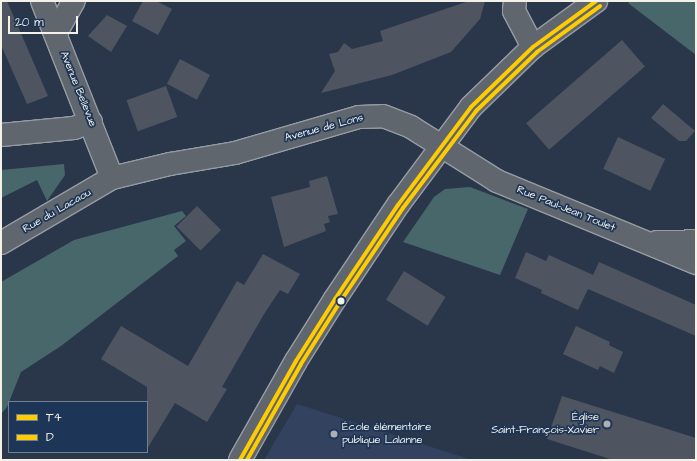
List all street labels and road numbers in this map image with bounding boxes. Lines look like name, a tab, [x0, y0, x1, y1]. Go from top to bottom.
street label: Avenue Bellevue	[57, 49, 99, 129]
street label: Avenue de Lons	[283, 111, 365, 145]
street label: Rue Paul-Jean Toulet	[515, 183, 617, 235]
street label: Rue du Lacaou	[20, 186, 94, 236]

